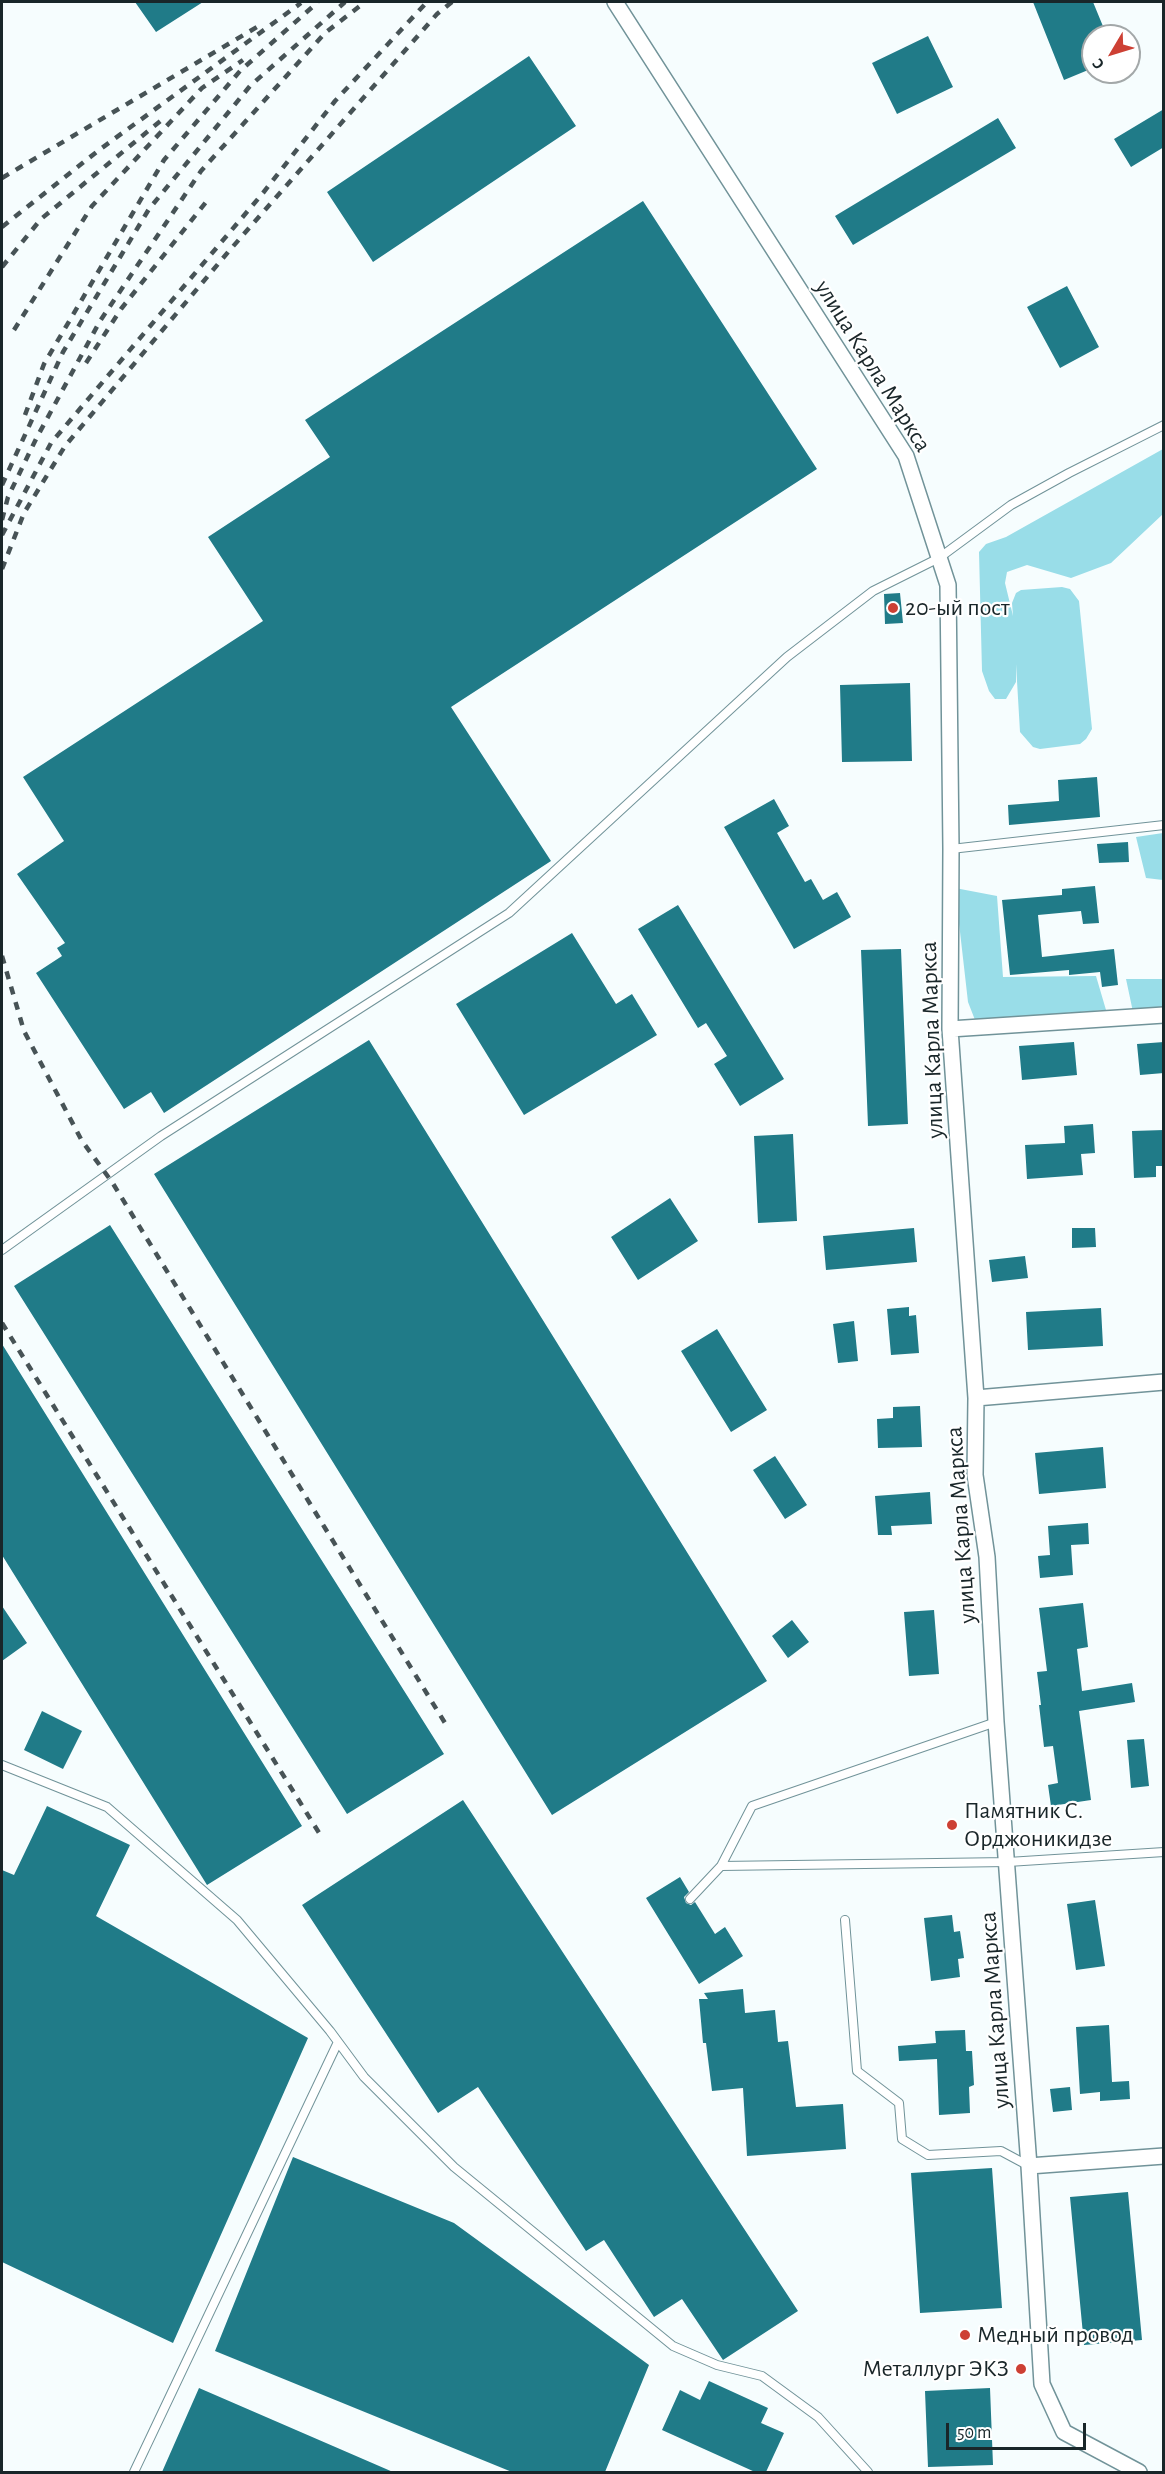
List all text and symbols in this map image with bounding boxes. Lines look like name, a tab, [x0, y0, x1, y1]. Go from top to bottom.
north arrow	[1081, 24, 1141, 84]
text: С	[1089, 55, 1107, 72]
street label: улица Карла Маркса	[809, 275, 937, 457]
place label: 20-ый пост	[905, 594, 1010, 622]
marker: 20-ый пост	[886, 601, 900, 615]
street label: улица Карла Маркса	[914, 941, 950, 1139]
street label: улица Карла Маркса	[940, 1426, 982, 1624]
place label: Памятник С. Орджоникидзе	[964, 1797, 1112, 1853]
marker: Памятник С. Орджоникидзе	[945, 1818, 959, 1832]
street label: улица Карла Маркса	[974, 1911, 1016, 2109]
place label: Медный провод	[977, 2321, 1134, 2349]
marker: Медный провод	[958, 2328, 972, 2342]
place label: Металлург ЭКЗ	[863, 2355, 1009, 2383]
marker: Металлург ЭКЗ	[1014, 2362, 1028, 2376]
scale bar	[949, 2411, 1088, 2449]
text: 50 m	[957, 2424, 991, 2442]

